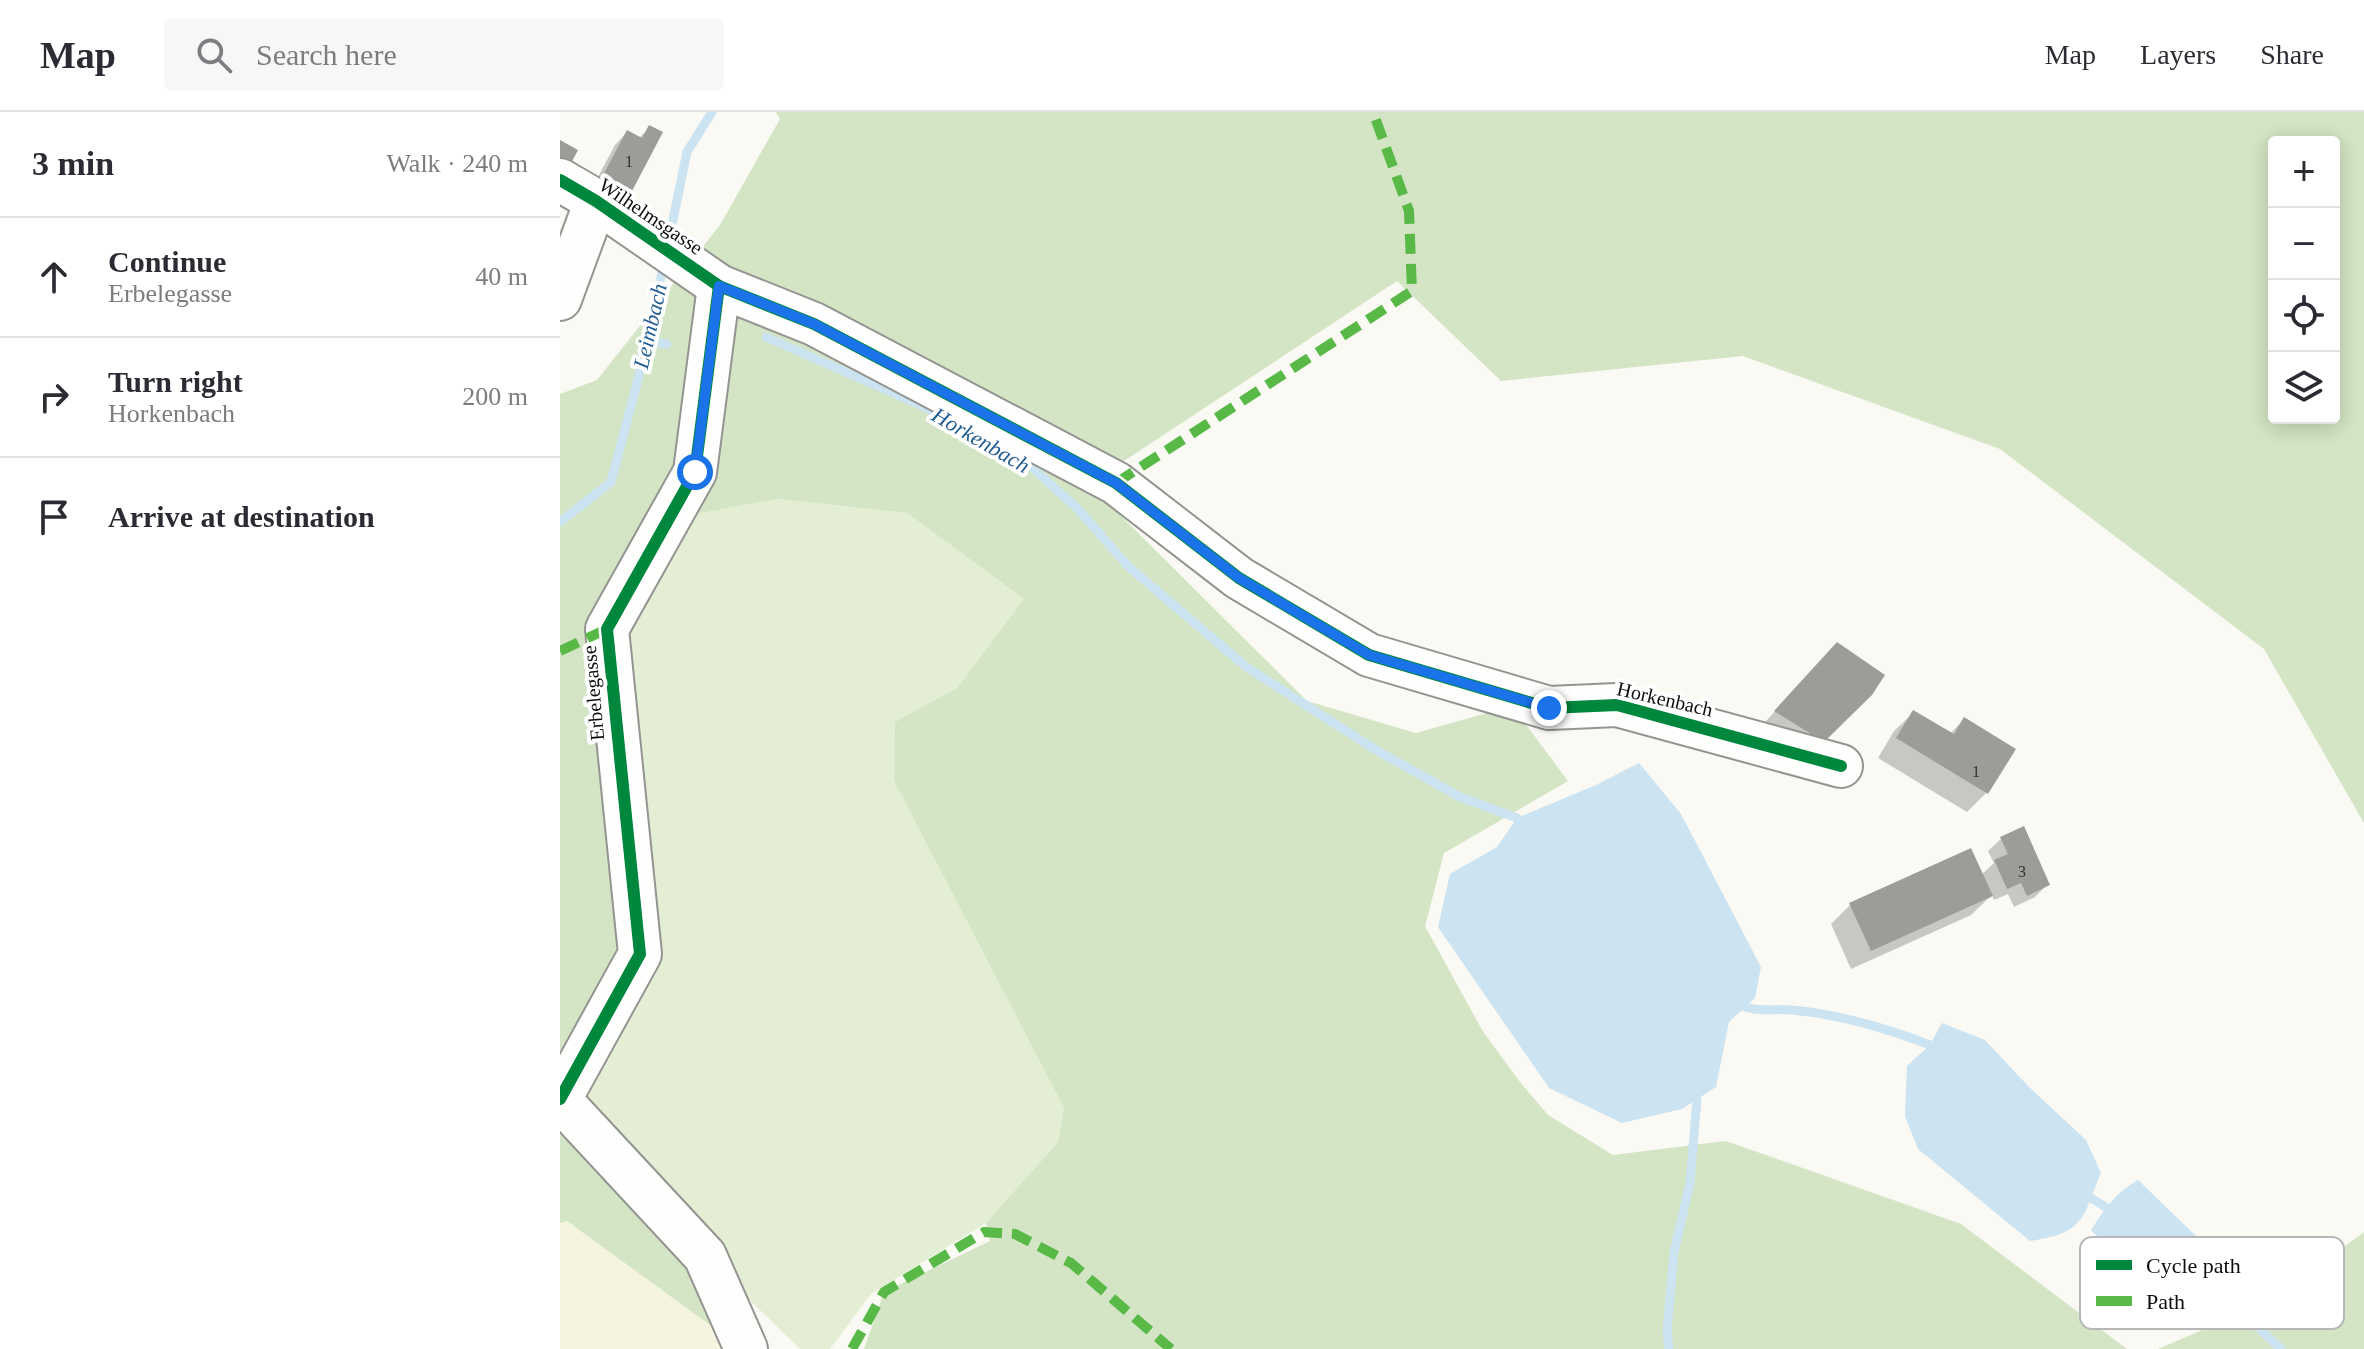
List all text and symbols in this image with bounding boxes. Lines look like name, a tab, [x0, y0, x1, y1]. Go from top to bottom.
search box	[164, 19, 724, 91]
icon: search	[192, 33, 236, 77]
text: Map	[40, 34, 116, 76]
text: Search here	[256, 38, 397, 71]
text: Map	[2045, 39, 2096, 70]
text: Layers	[2140, 39, 2216, 70]
text: Share	[2260, 39, 2324, 70]
map controls	[2268, 136, 2340, 424]
button: +	[2268, 136, 2340, 208]
text: 3 min	[32, 145, 114, 182]
text: Walk · 240 m	[386, 149, 528, 178]
house number: 1	[625, 153, 633, 170]
street label: Wilhelmsgasse	[594, 173, 707, 260]
button: −	[2268, 208, 2340, 280]
text: Continue	[108, 245, 226, 278]
icon: ahead	[32, 255, 76, 299]
text: 40 m	[475, 262, 528, 291]
text: Erbelegasse	[108, 279, 232, 308]
button: locate	[2268, 280, 2340, 352]
water label: Leimbach	[628, 281, 672, 372]
button: layers	[2268, 352, 2340, 424]
text: Turn right	[108, 365, 243, 398]
icon: right	[32, 375, 76, 419]
text: 200 m	[462, 382, 528, 411]
text: Horkenbach	[108, 399, 235, 428]
water label: Horkenbach	[927, 401, 1034, 478]
route start	[677, 454, 713, 490]
icon: arrive	[32, 495, 76, 539]
text: Arrive at destination	[108, 500, 375, 533]
street label: Erbelegasse	[578, 644, 609, 742]
street label: Horkenbach	[1615, 677, 1715, 721]
route end	[1531, 690, 1567, 726]
house number: 1	[1972, 763, 1980, 780]
house number: 3	[2018, 863, 2026, 880]
legend	[2080, 1237, 2344, 1329]
text: Cycle path	[2146, 1253, 2241, 1278]
text: Path	[2146, 1289, 2185, 1314]

